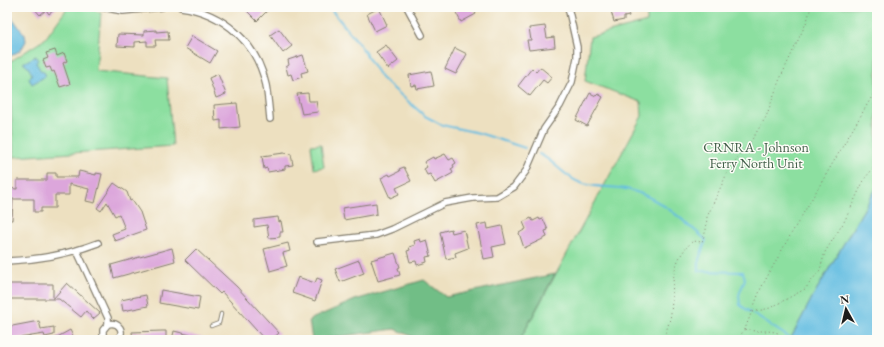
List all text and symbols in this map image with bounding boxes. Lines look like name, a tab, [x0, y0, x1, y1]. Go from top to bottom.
park label: CRNRA - Johnson Ferry North Unit	[703, 138, 809, 172]
north arrow	[826, 289, 866, 329]
text: N	[839, 292, 850, 307]

